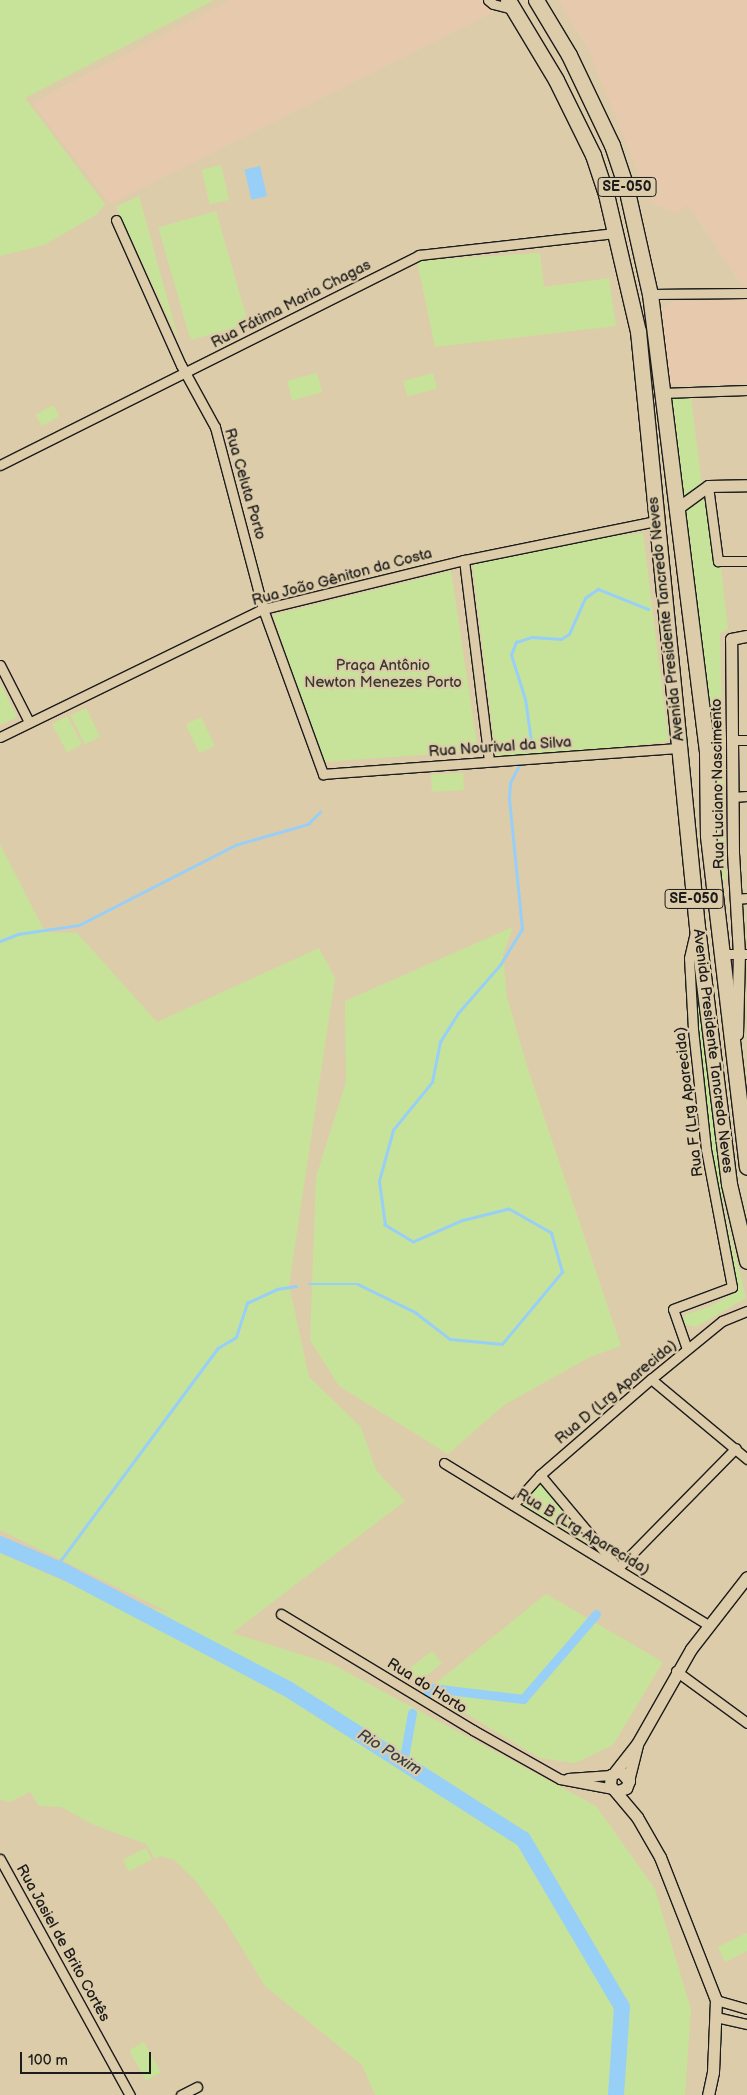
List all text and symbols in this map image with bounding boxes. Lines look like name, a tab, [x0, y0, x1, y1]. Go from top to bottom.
road number: SE-050	[597, 176, 657, 198]
street label: Rua Fátima Maria Chagas	[208, 256, 374, 352]
street label: Rua Celuta Porto	[220, 426, 270, 542]
street label: Avenida Presidente Tancredo Neves	[644, 496, 688, 742]
street label: Rua João Gêniton da Costa	[250, 544, 434, 610]
park label: Praça Antônio Newton Menezes Porto	[304, 656, 462, 691]
street label: Rua Luciano Nascimento	[708, 699, 728, 869]
street label: Rua Nourival da Silva	[428, 733, 572, 761]
road number: SE-050	[664, 888, 724, 911]
street label: Avenida Presidente Tancredo Neves	[689, 928, 737, 1174]
street label: Rua F (Lrg Aparecida)	[671, 1026, 707, 1178]
street label: Rua D (Lrg Aparecida)	[552, 1336, 680, 1448]
street label: Rua B (Lrg Aparecida)	[513, 1485, 653, 1579]
street label: Rua do Horto	[384, 1654, 470, 1718]
water label: Rio Poxim	[353, 1726, 425, 1780]
street label: Rua Jasiel de Brito Cortês	[12, 1861, 114, 2025]
scale bar	[22, 2042, 154, 2074]
text: 100 m	[28, 2051, 68, 2070]

